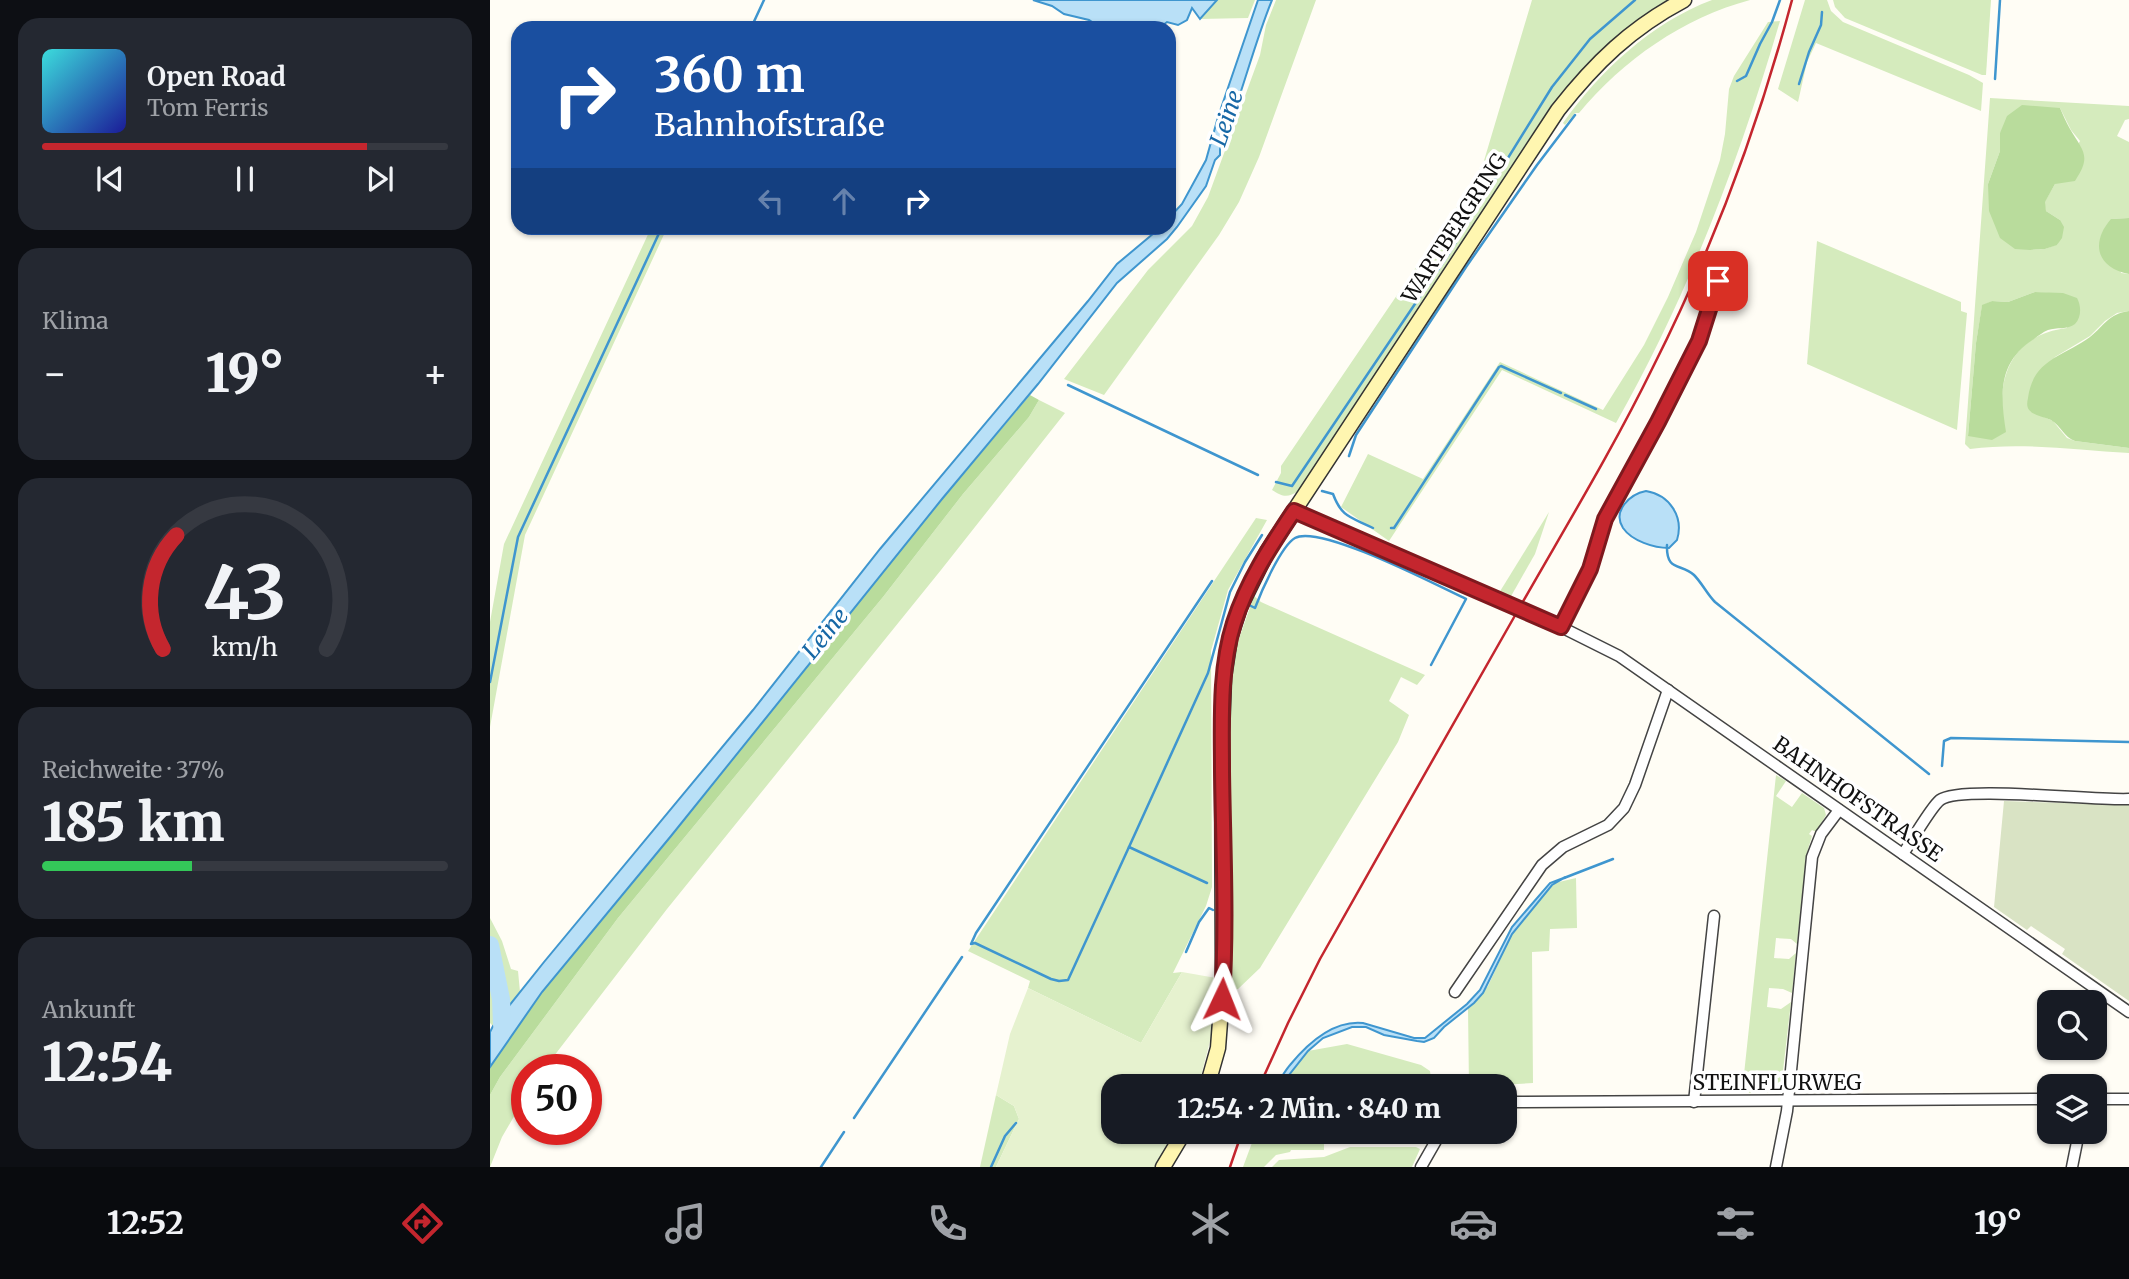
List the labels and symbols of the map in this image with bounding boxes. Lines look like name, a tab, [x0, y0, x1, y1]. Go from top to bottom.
water label: Leine	[1203, 86, 1249, 150]
street label: WARTBERGRING	[1395, 148, 1512, 309]
pin	[1688, 251, 1748, 311]
water label: Leine	[796, 602, 854, 664]
street label: BAHNHOFSTRASSE	[1768, 730, 1949, 868]
position arrow	[1185, 962, 1259, 1036]
speed limit sign: 50	[511, 1054, 602, 1145]
street label: STEINFLURWEG	[1692, 1069, 1862, 1096]

